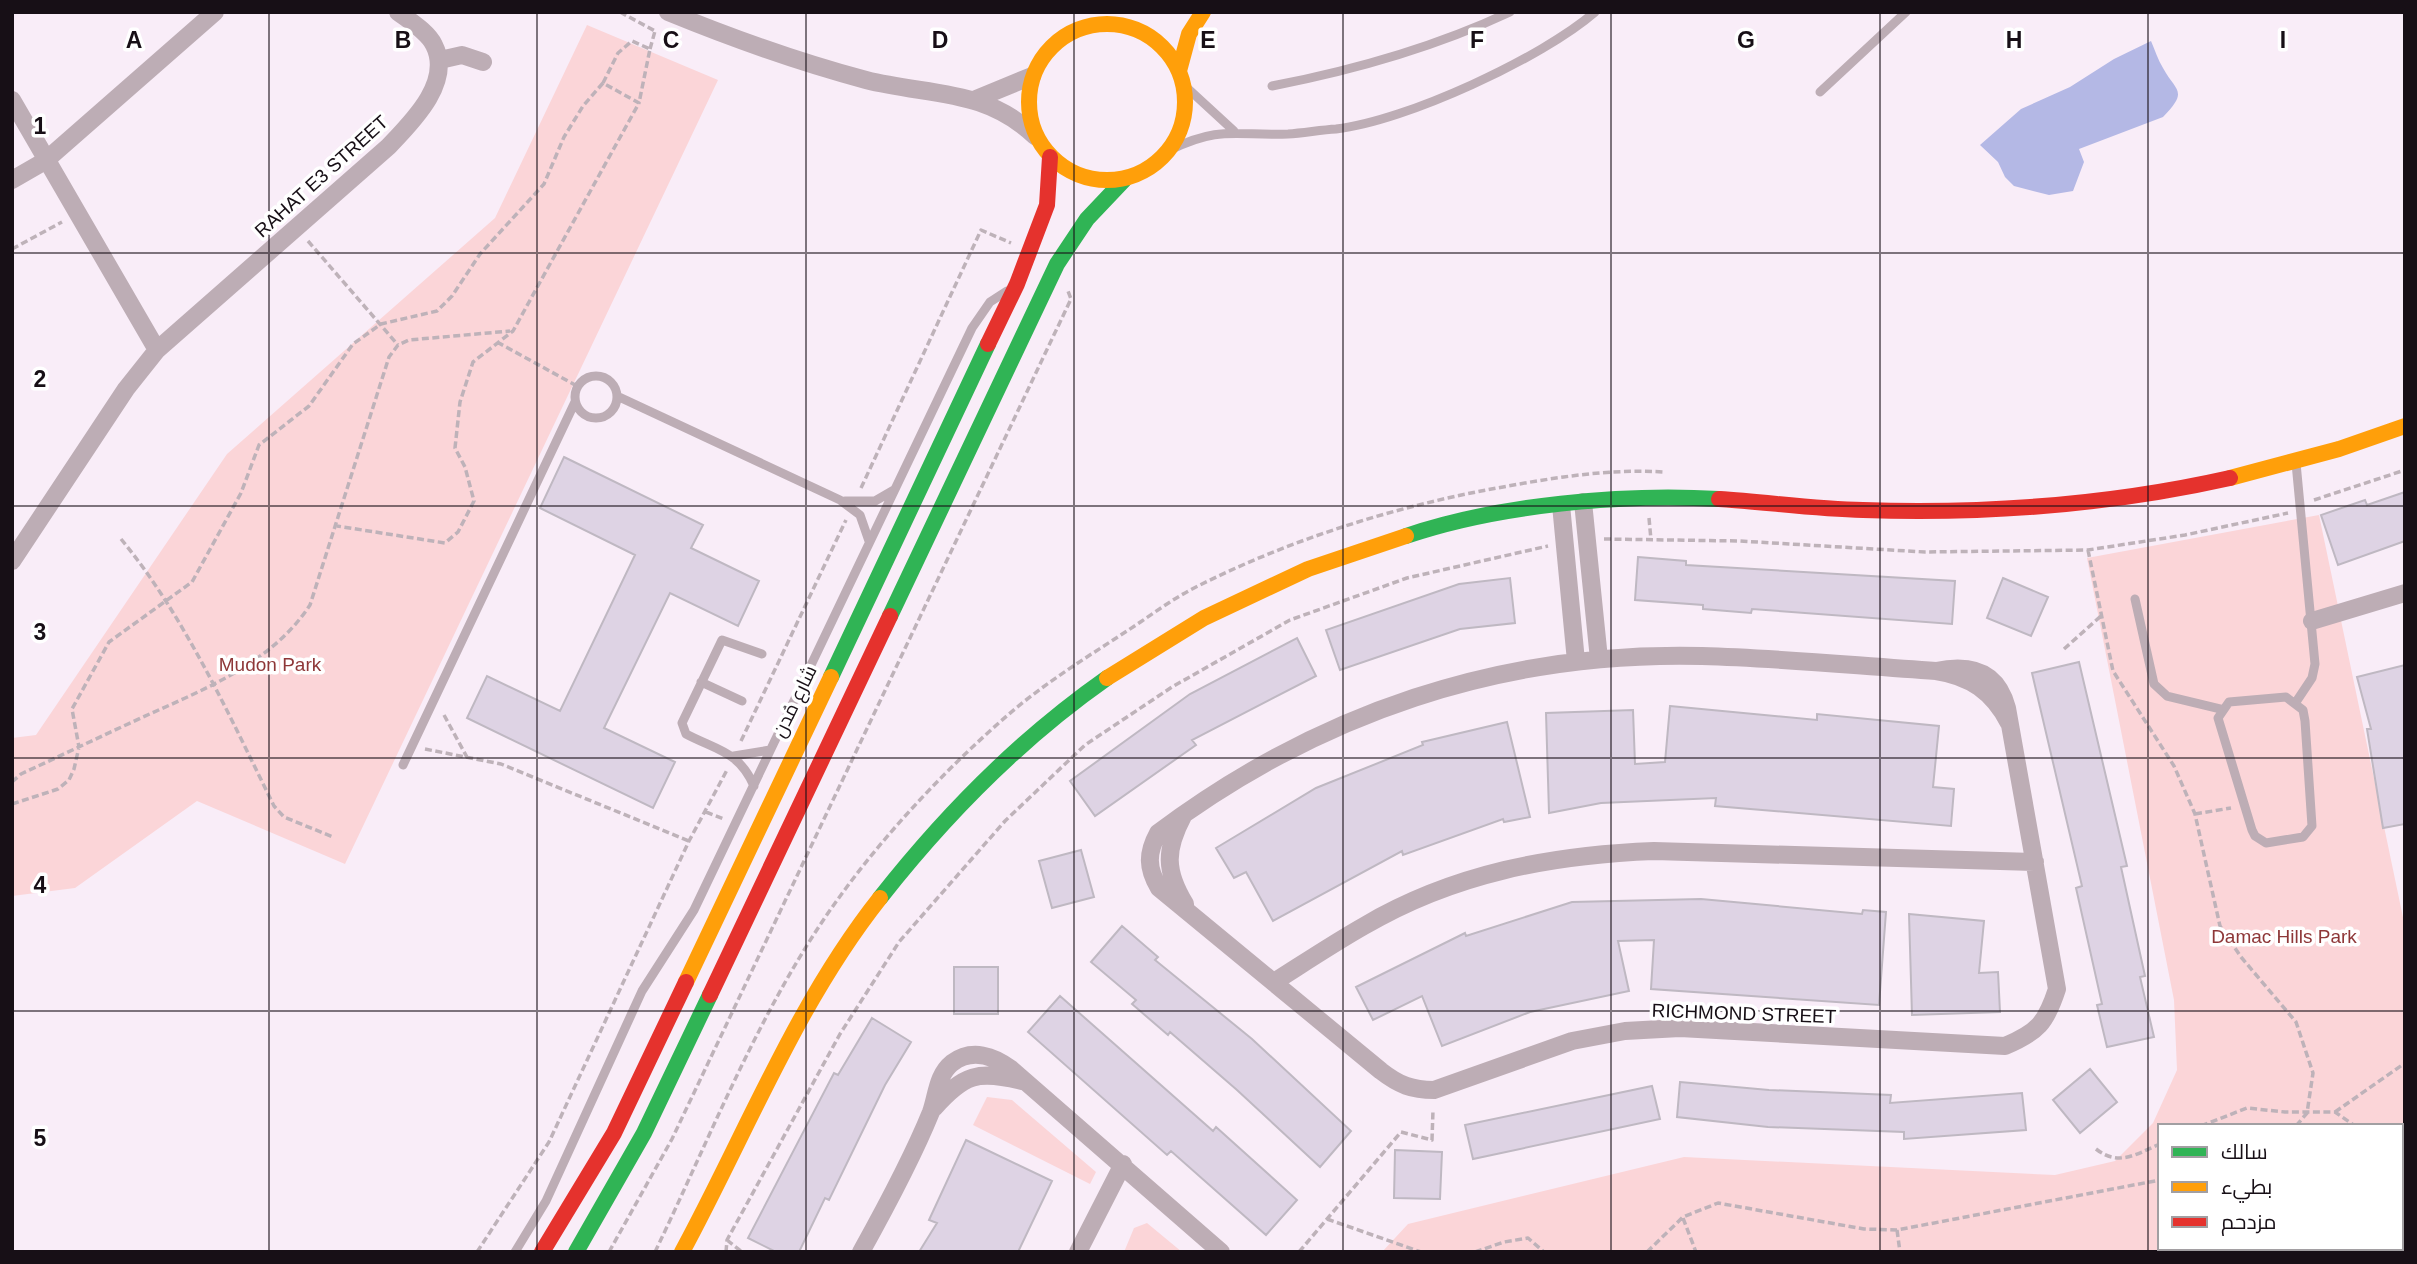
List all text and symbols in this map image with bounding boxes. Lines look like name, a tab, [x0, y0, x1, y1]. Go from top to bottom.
text: A	[126, 27, 142, 53]
text: B	[395, 27, 411, 53]
text: C	[663, 27, 679, 53]
text: D	[932, 27, 948, 53]
text: E	[1200, 27, 1216, 53]
text: F	[1470, 27, 1484, 53]
text: G	[1737, 27, 1755, 53]
text: H	[2006, 27, 2022, 53]
text: I	[2280, 27, 2286, 53]
street label: RAHAT E3 STREET	[251, 111, 392, 242]
text: 1	[34, 113, 47, 139]
text: 2	[34, 366, 46, 392]
text: 3	[34, 619, 46, 645]
park label: Mudon Park	[219, 654, 322, 675]
street label: شارع مُدن	[768, 662, 823, 742]
text: 4	[34, 872, 47, 898]
park label: Damac Hills Park	[2211, 926, 2357, 947]
street label: RICHMOND STREET	[1651, 1000, 1837, 1027]
legend	[2158, 1124, 2403, 1250]
text: 5	[34, 1125, 47, 1151]
text: سالك	[2221, 1140, 2268, 1163]
text: بطيء	[2221, 1175, 2272, 1203]
text: مزدحم	[2221, 1210, 2276, 1236]

